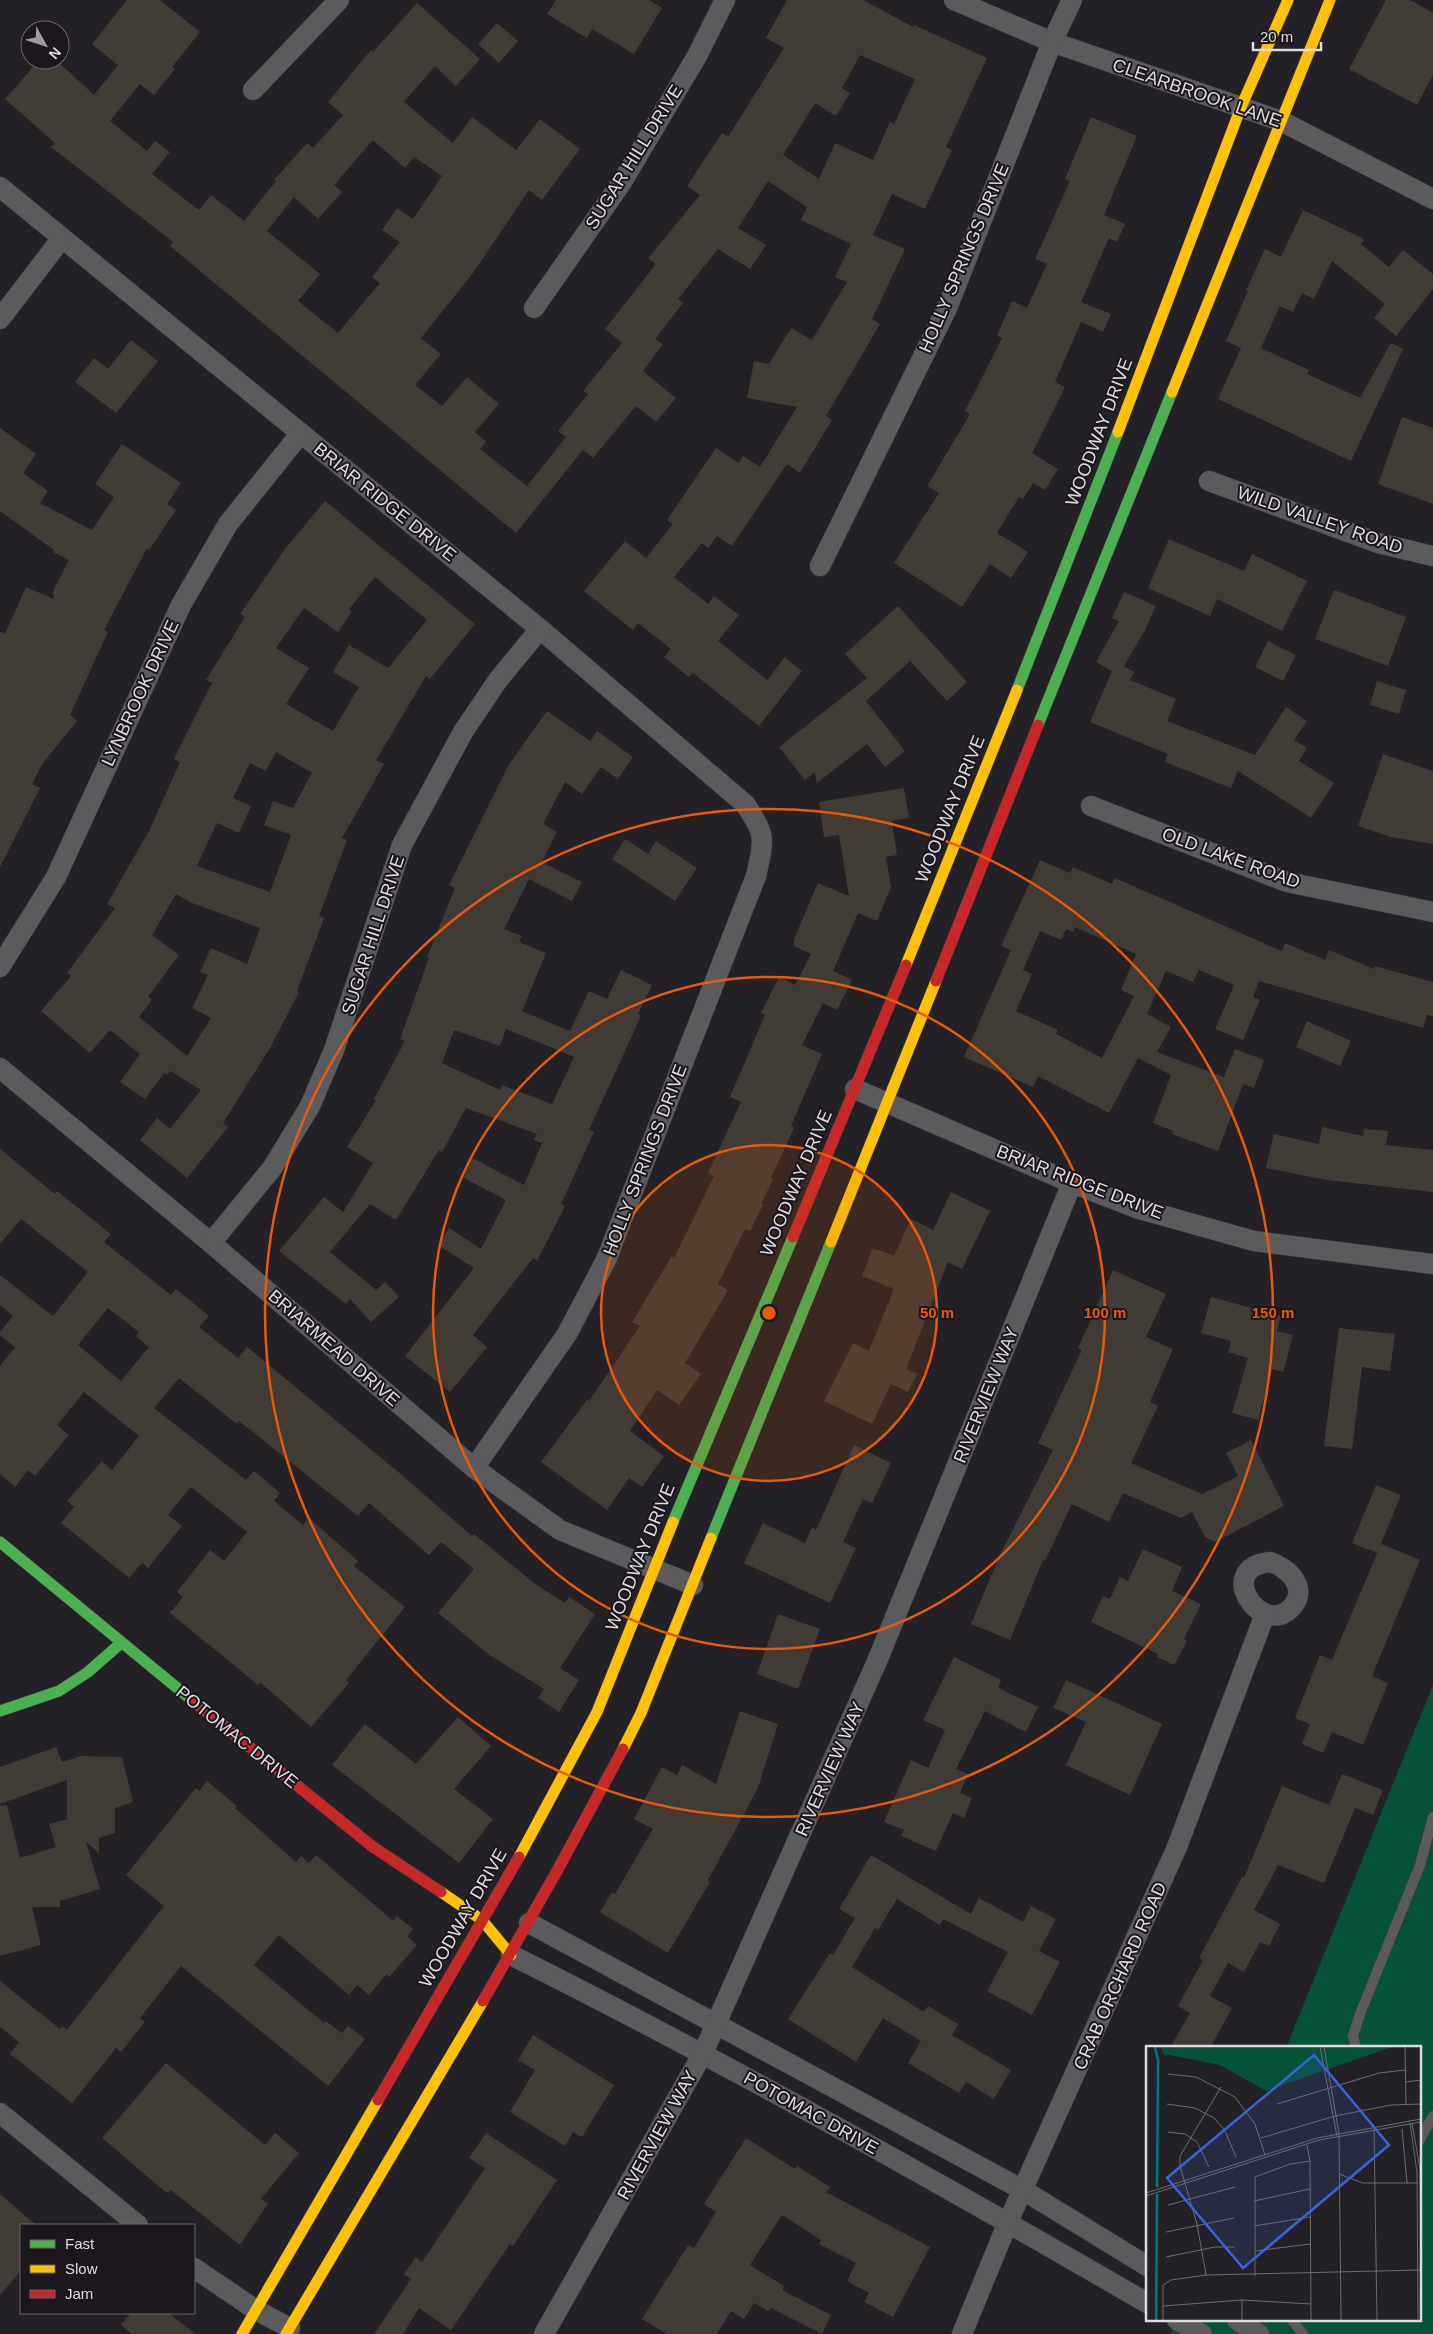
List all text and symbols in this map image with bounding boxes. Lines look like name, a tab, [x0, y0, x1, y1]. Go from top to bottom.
north arrow	[20, 20, 70, 70]
scale bar	[1253, 20, 1320, 52]
text: 20 m	[1260, 28, 1293, 45]
text: N	[46, 44, 64, 62]
street label: CLEARBROOK LANE	[1110, 55, 1284, 131]
street label: SUGAR HILL DRIVE	[581, 81, 687, 233]
street label: HOLLY SPRINGS DRIVE	[915, 160, 1013, 356]
street label: WOODWAY DRIVE	[1062, 355, 1136, 509]
street label: BRIAR RIDGE DRIVE	[310, 439, 460, 565]
street label: WILD VALLEY ROAD	[1235, 482, 1405, 558]
street label: LYNBROOK DRIVE	[97, 617, 183, 769]
street label: WOODWAY DRIVE	[911, 733, 989, 885]
street label: OLD LAKE ROAD	[1159, 824, 1303, 892]
street label: SUGAR HILL DRIVE	[338, 853, 408, 1017]
street label: HOLLY SPRINGS DRIVE	[599, 1061, 691, 1259]
street label: WOODWAY DRIVE	[756, 1107, 836, 1259]
street label: BRIAR RIDGE DRIVE	[994, 1141, 1166, 1223]
street label: BRIARMEAD DRIVE	[264, 1286, 404, 1410]
centre of rings	[760, 1304, 778, 1322]
text: 50 m	[920, 1304, 954, 1321]
text: 100 m	[1084, 1304, 1126, 1321]
text: 150 m	[1252, 1304, 1294, 1321]
street label: RIVERVIEW WAY	[950, 1324, 1022, 1466]
street label: WOODWAY DRIVE	[601, 1481, 679, 1633]
street label: POTOMAC DRIVE	[172, 1682, 302, 1792]
street label: RIVERVIEW WAY	[791, 1699, 869, 1839]
street label: WOODWAY DRIVE	[415, 1845, 511, 1991]
street label: CRAB ORCHARD ROAD	[1070, 1879, 1170, 2073]
inset map	[1146, 2046, 1420, 2322]
street label: RIVERVIEW WAY	[613, 2067, 701, 2203]
street label: POTOMAC DRIVE	[740, 2068, 882, 2158]
legend	[20, 2224, 195, 2314]
text: Fast	[65, 2235, 95, 2252]
text: Slow	[65, 2260, 98, 2277]
text: Jam	[65, 2285, 93, 2302]

